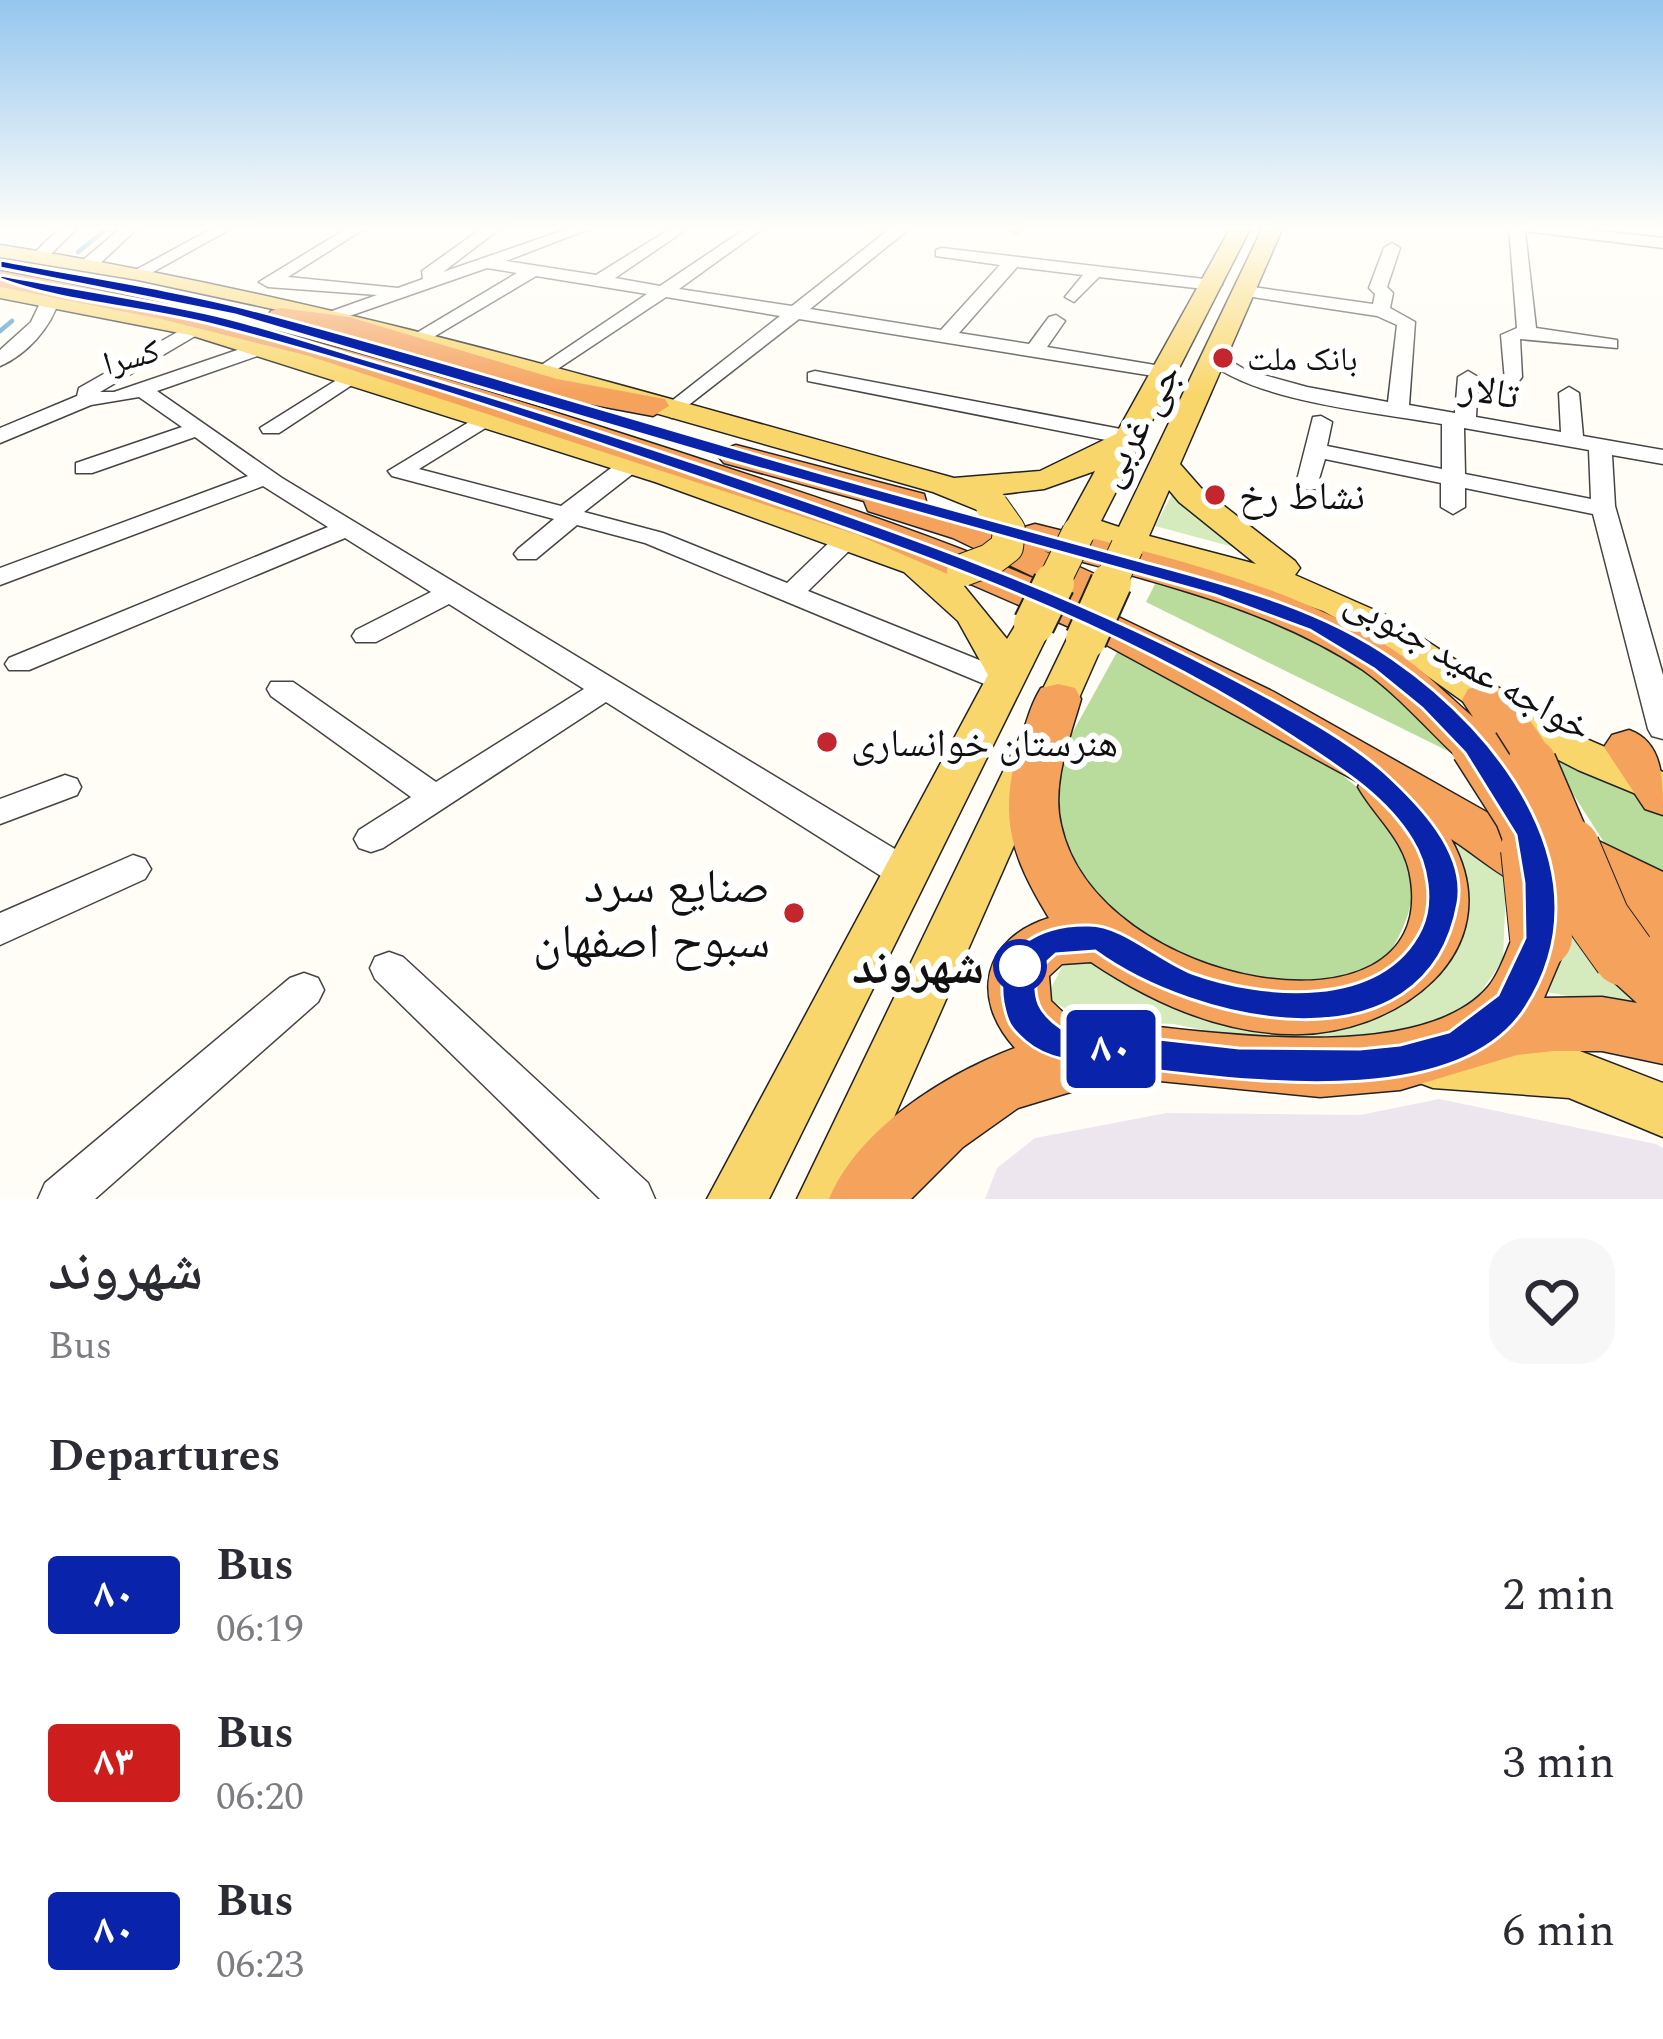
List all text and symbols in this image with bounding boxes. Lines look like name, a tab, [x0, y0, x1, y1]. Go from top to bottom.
street label: کسرا	[98, 326, 166, 389]
place label: بانک ملت	[1247, 335, 1357, 385]
marker: بانک ملت	[1210, 345, 1236, 371]
street label: جی غربی	[1081, 352, 1198, 498]
street label: تالار	[1455, 358, 1524, 427]
place label: نشاط رخ	[1239, 468, 1365, 527]
marker: نشاط رخ	[1202, 482, 1228, 508]
street label: خواجه عمید جنوبی	[1333, 573, 1602, 758]
place label: هنرستان خوانساری	[851, 715, 1118, 774]
marker: هنرستان خوانساری	[814, 729, 840, 755]
place label: صنایع سرد سبوح اصفهان	[533, 851, 770, 979]
marker: صنایع سرد سبوح اصفهان	[781, 900, 807, 926]
place label: شهروند	[852, 932, 984, 1005]
marker: شهروند	[995, 941, 1045, 991]
line badge: ۸۰	[1057, 1010, 1165, 1088]
text: ۸۰	[1091, 1017, 1132, 1080]
text: شهروند	[48, 1229, 203, 1315]
button: heart	[1489, 1238, 1615, 1364]
text: Bus	[48, 1317, 112, 1376]
text: Departures	[48, 1422, 281, 1491]
text: Bus	[216, 1531, 294, 1600]
text: 2 min	[1502, 1561, 1615, 1630]
text: ۸۰	[94, 1563, 135, 1626]
text: 06:19	[216, 1600, 304, 1659]
text: Bus	[216, 1699, 294, 1768]
text: 3 min	[1502, 1729, 1615, 1798]
text: ۸۳	[94, 1731, 135, 1794]
text: 06:20	[216, 1768, 304, 1827]
text: Bus	[216, 1867, 294, 1936]
text: 6 min	[1502, 1897, 1615, 1966]
text: ۸۰	[94, 1899, 135, 1962]
text: 06:23	[216, 1936, 304, 1995]

